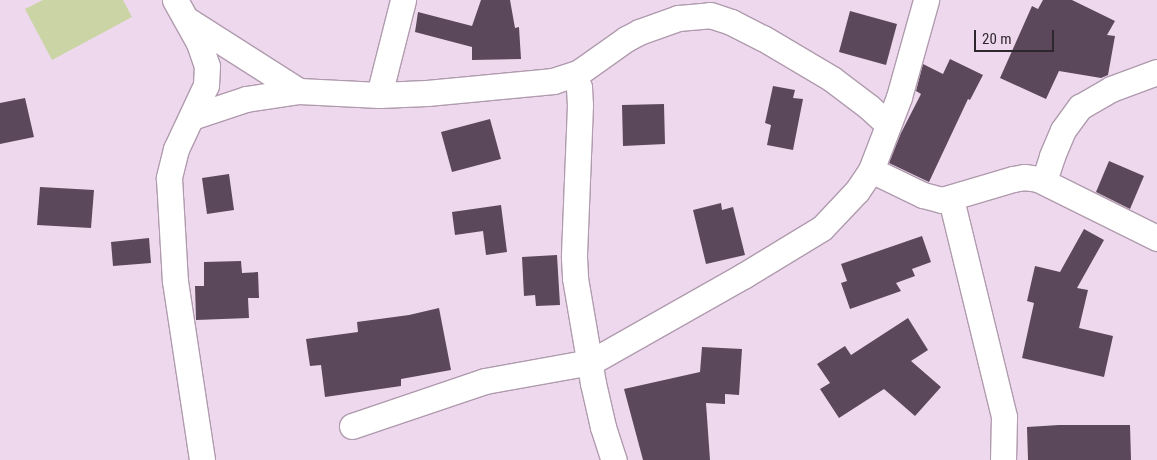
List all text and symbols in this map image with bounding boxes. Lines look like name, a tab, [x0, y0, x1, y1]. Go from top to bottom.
scale bar	[977, 20, 1057, 52]
text: 20 m	[982, 30, 1012, 48]

